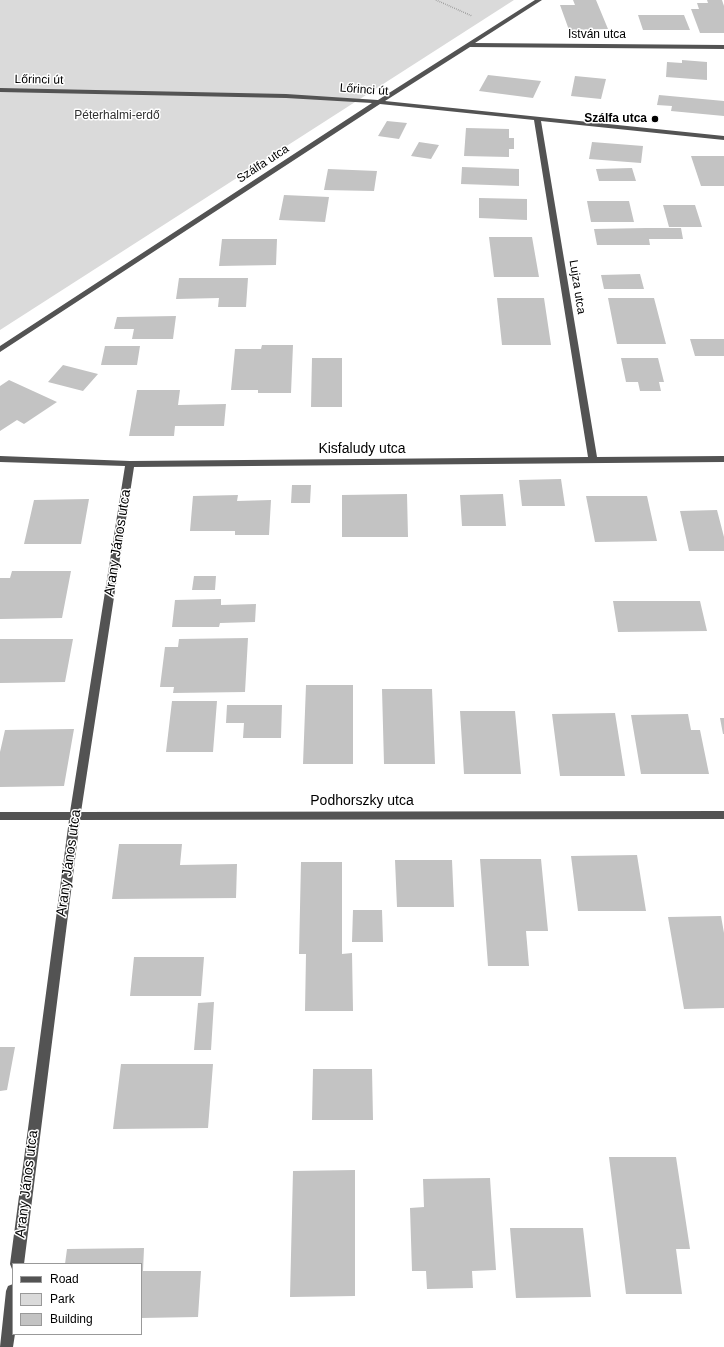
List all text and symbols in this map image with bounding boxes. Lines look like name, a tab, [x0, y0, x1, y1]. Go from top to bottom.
street label: István utca	[568, 28, 626, 42]
street label: Lőrinci út	[15, 72, 63, 88]
street label: Lőrinci út	[339, 81, 389, 99]
park label: Péterhalmi-erdő	[74, 109, 160, 123]
place label: Szálfa utca	[584, 112, 647, 126]
marker: Szálfa utca	[650, 114, 660, 124]
street label: Szálfa utca	[234, 142, 292, 186]
street label: Lujza utca	[566, 259, 588, 315]
street label: Kisfaludy utca	[318, 441, 406, 457]
street label: Arany János utca	[101, 488, 135, 598]
street label: Podhorszky utca	[310, 793, 414, 809]
street label: Arany János utca	[53, 808, 85, 918]
street label: Arany János utca	[12, 1129, 42, 1239]
legend	[12, 1263, 142, 1335]
text: Road	[50, 1272, 79, 1286]
text: Park	[50, 1292, 75, 1306]
text: Building	[50, 1312, 93, 1326]

